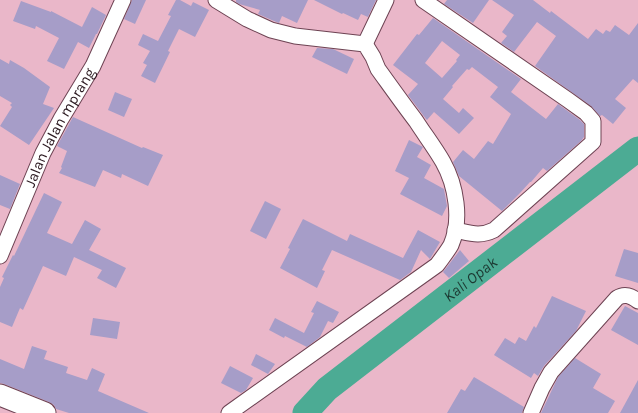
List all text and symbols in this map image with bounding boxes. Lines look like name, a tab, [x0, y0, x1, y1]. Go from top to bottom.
street label: Jalan Jalan mprang	[21, 64, 99, 190]
water label: Kali Opak	[439, 252, 501, 305]

